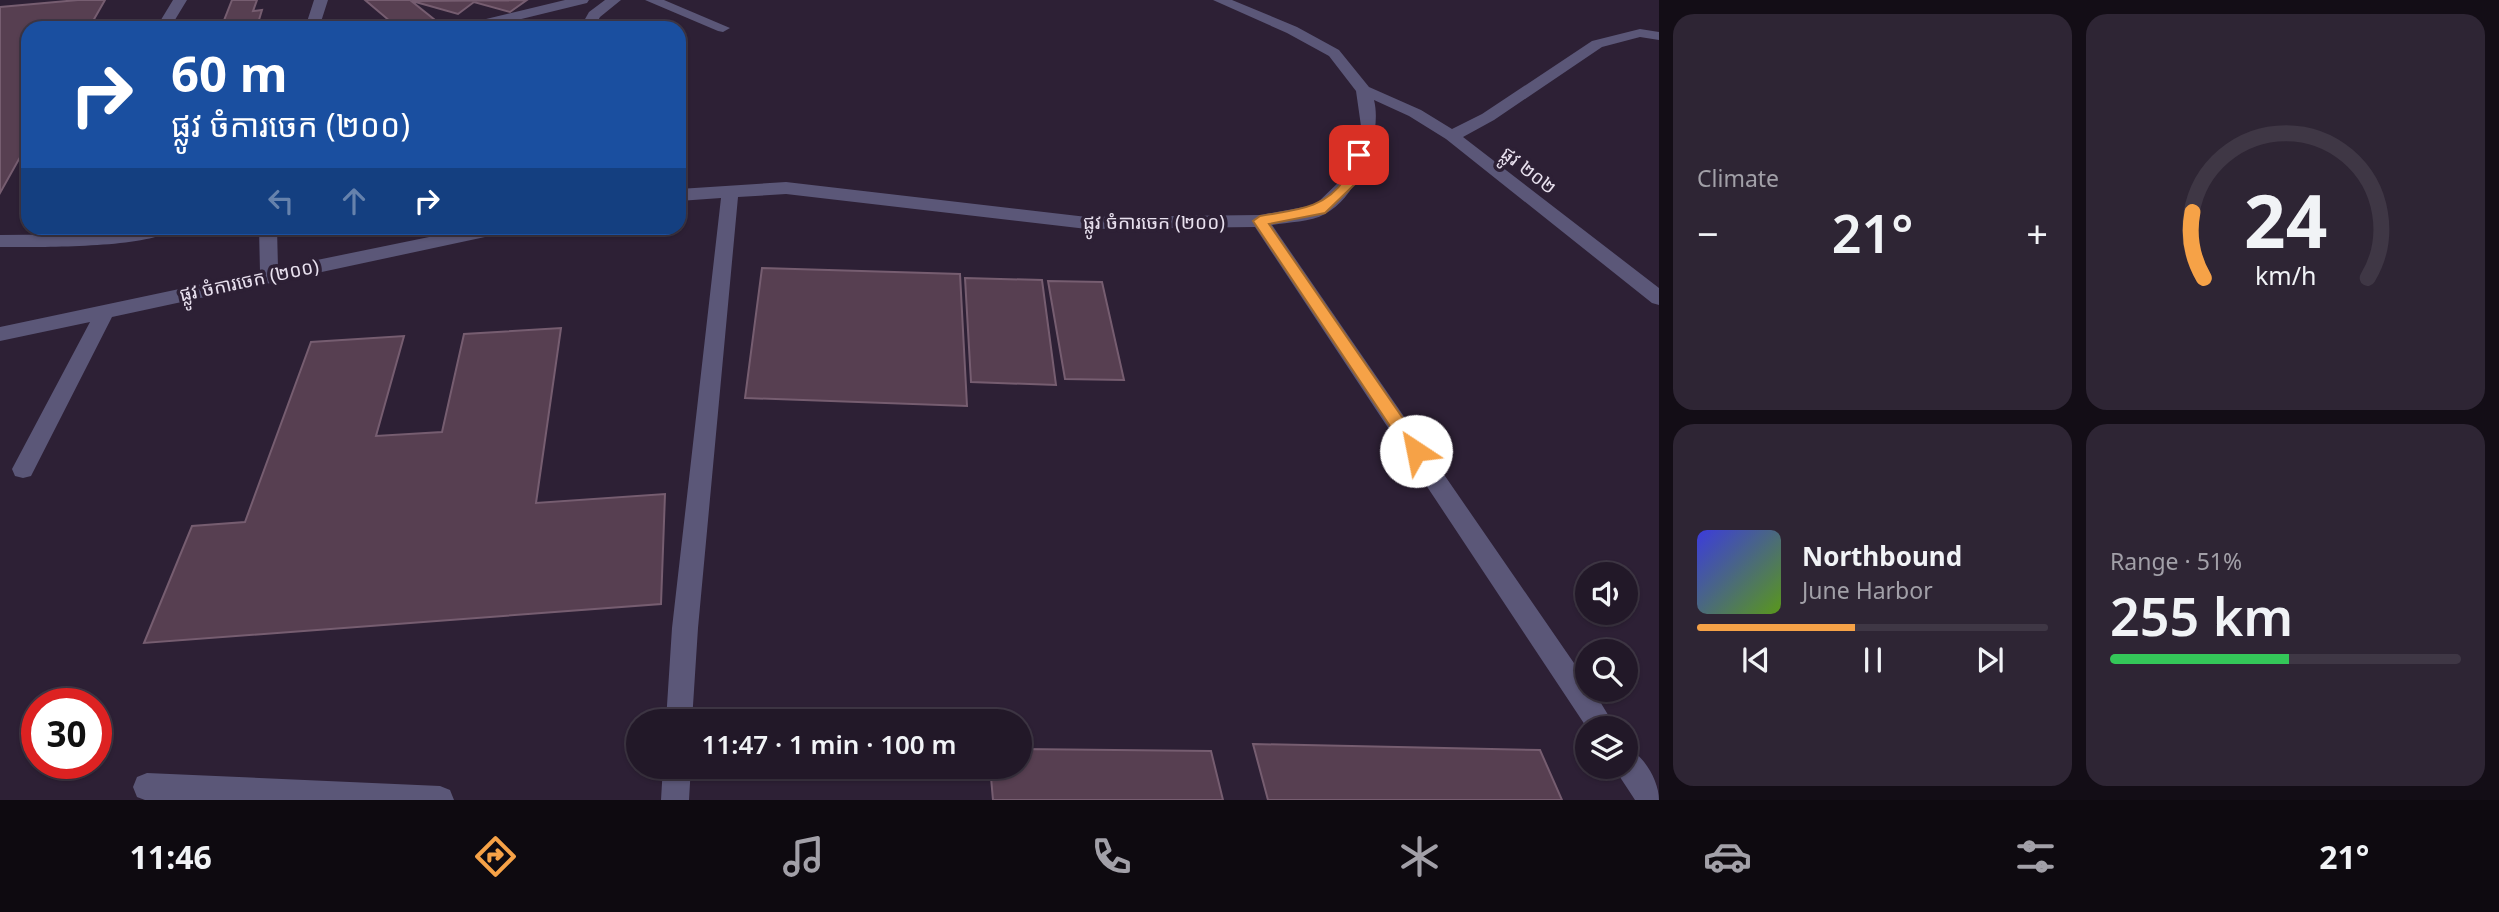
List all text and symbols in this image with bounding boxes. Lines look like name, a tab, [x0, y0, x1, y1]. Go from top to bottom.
text: 60 m	[171, 40, 288, 106]
icon: right	[56, 49, 147, 140]
text: ផ្លូវ ចំការចេក (២០០)	[171, 103, 410, 146]
pin	[1329, 125, 1389, 185]
icon: arrive	[1340, 136, 1378, 174]
street label: ផ្លូវ ២០២	[1493, 140, 1562, 204]
text: Climate	[1697, 162, 1779, 194]
text: 24	[2244, 170, 2327, 269]
icon: left	[262, 182, 300, 220]
icon: ahead	[335, 182, 373, 220]
icon: right	[408, 182, 446, 220]
text: 21°	[1832, 197, 1913, 268]
text: −	[1697, 207, 1719, 259]
text: +	[2026, 207, 2048, 259]
street label: ផ្លូវ ចំការចេក (២០០)	[1083, 209, 1225, 240]
street label: ផ្លូវ ចំការចេក (២០០)	[177, 253, 322, 312]
text: km/h	[2255, 258, 2316, 292]
position arrow	[1379, 414, 1453, 488]
text: Northbound	[1802, 538, 1962, 574]
text: Range · 51%	[2110, 545, 2242, 577]
map controls	[1575, 562, 1638, 779]
button: sound	[1575, 562, 1638, 625]
text: June Harbor	[1802, 574, 1933, 606]
text: 255 km	[2110, 580, 2293, 651]
button: search	[1575, 639, 1638, 702]
icon: previous	[1737, 641, 1775, 679]
icon: pause	[1854, 641, 1892, 679]
icon: next	[1971, 641, 2009, 679]
speed limit sign: 30	[21, 688, 112, 779]
button: layers	[1575, 716, 1638, 779]
text: 11:47 · 1 min · 100 m	[702, 726, 956, 762]
icon: directions	[471, 832, 520, 881]
icon: music	[779, 832, 828, 881]
icon: phone	[1087, 832, 1136, 881]
icon: climate	[1395, 832, 1444, 881]
icon: car	[1703, 832, 1752, 881]
icon: filters	[2011, 832, 2060, 881]
text: 11:46	[130, 835, 212, 878]
text: 21°	[2319, 835, 2369, 878]

